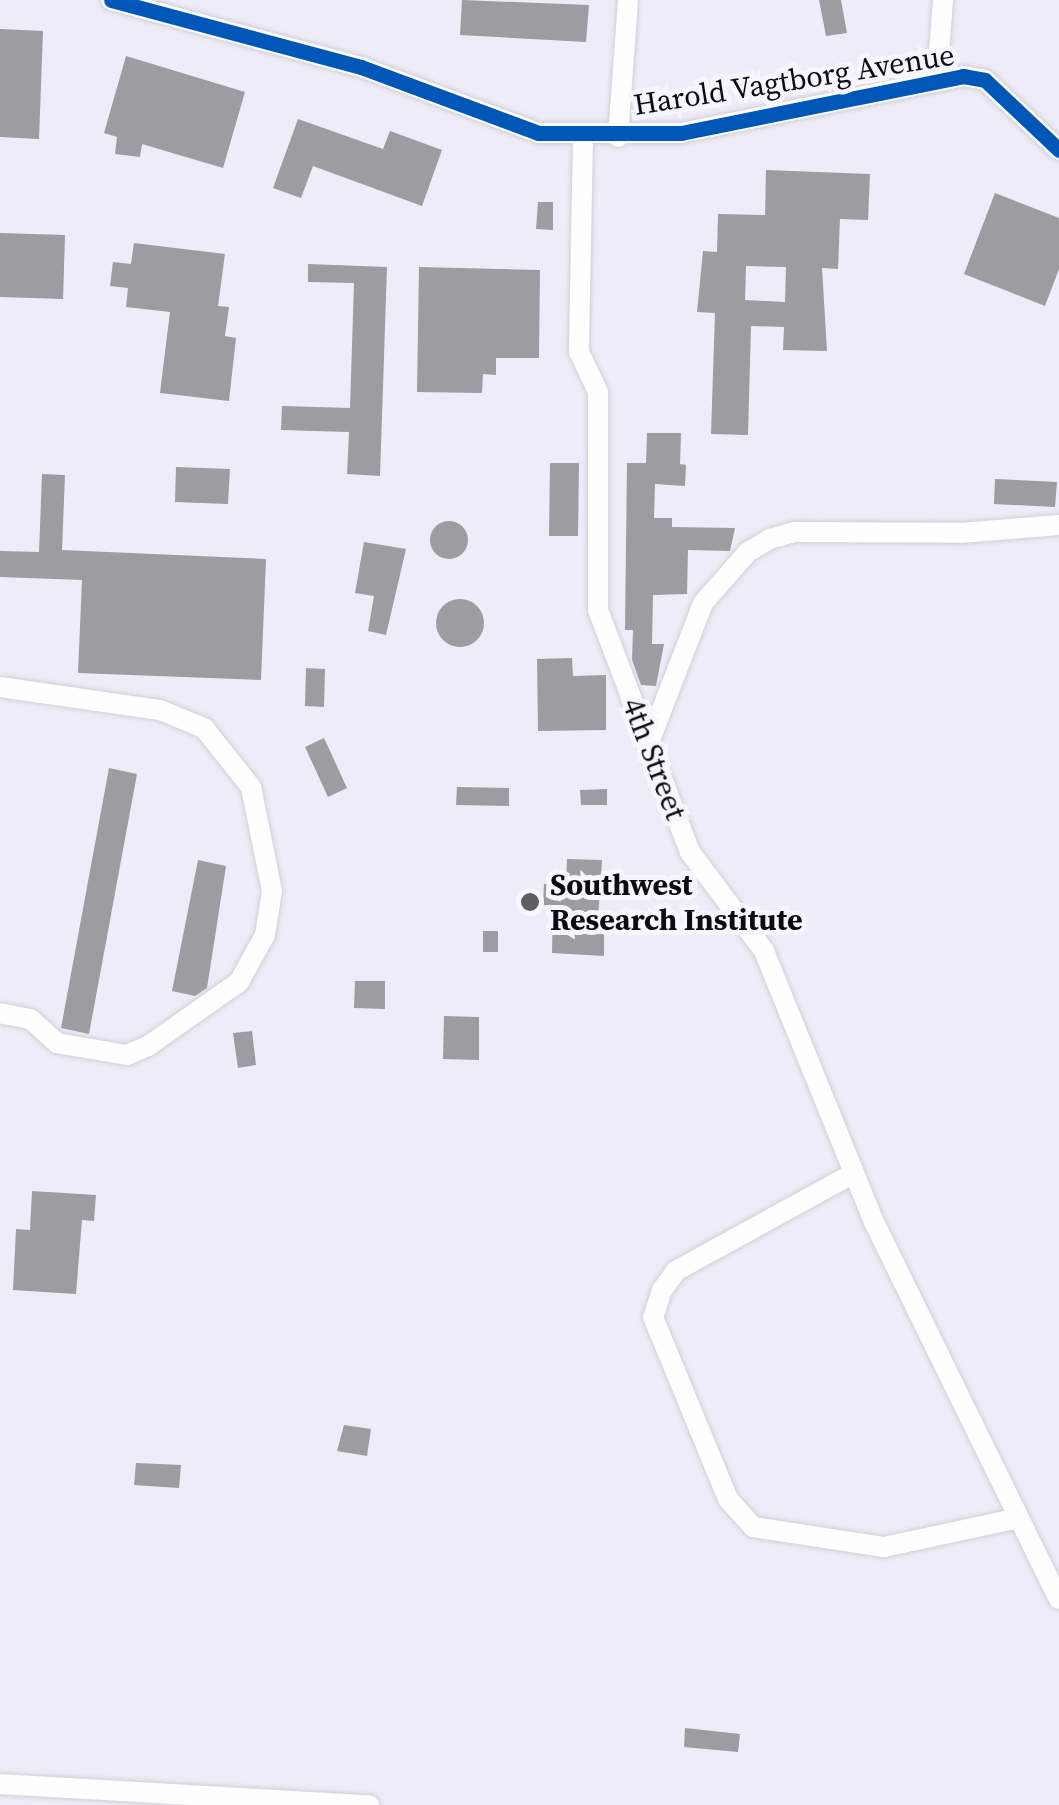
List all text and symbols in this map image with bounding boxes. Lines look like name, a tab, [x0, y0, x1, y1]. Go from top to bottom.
street label: Harold Vagtborg Avenue	[631, 37, 957, 123]
street label: 4th Street	[614, 693, 694, 825]
place label: Southwest Research Institute	[550, 867, 803, 938]
marker: Southwest Research Institute	[519, 891, 541, 913]

